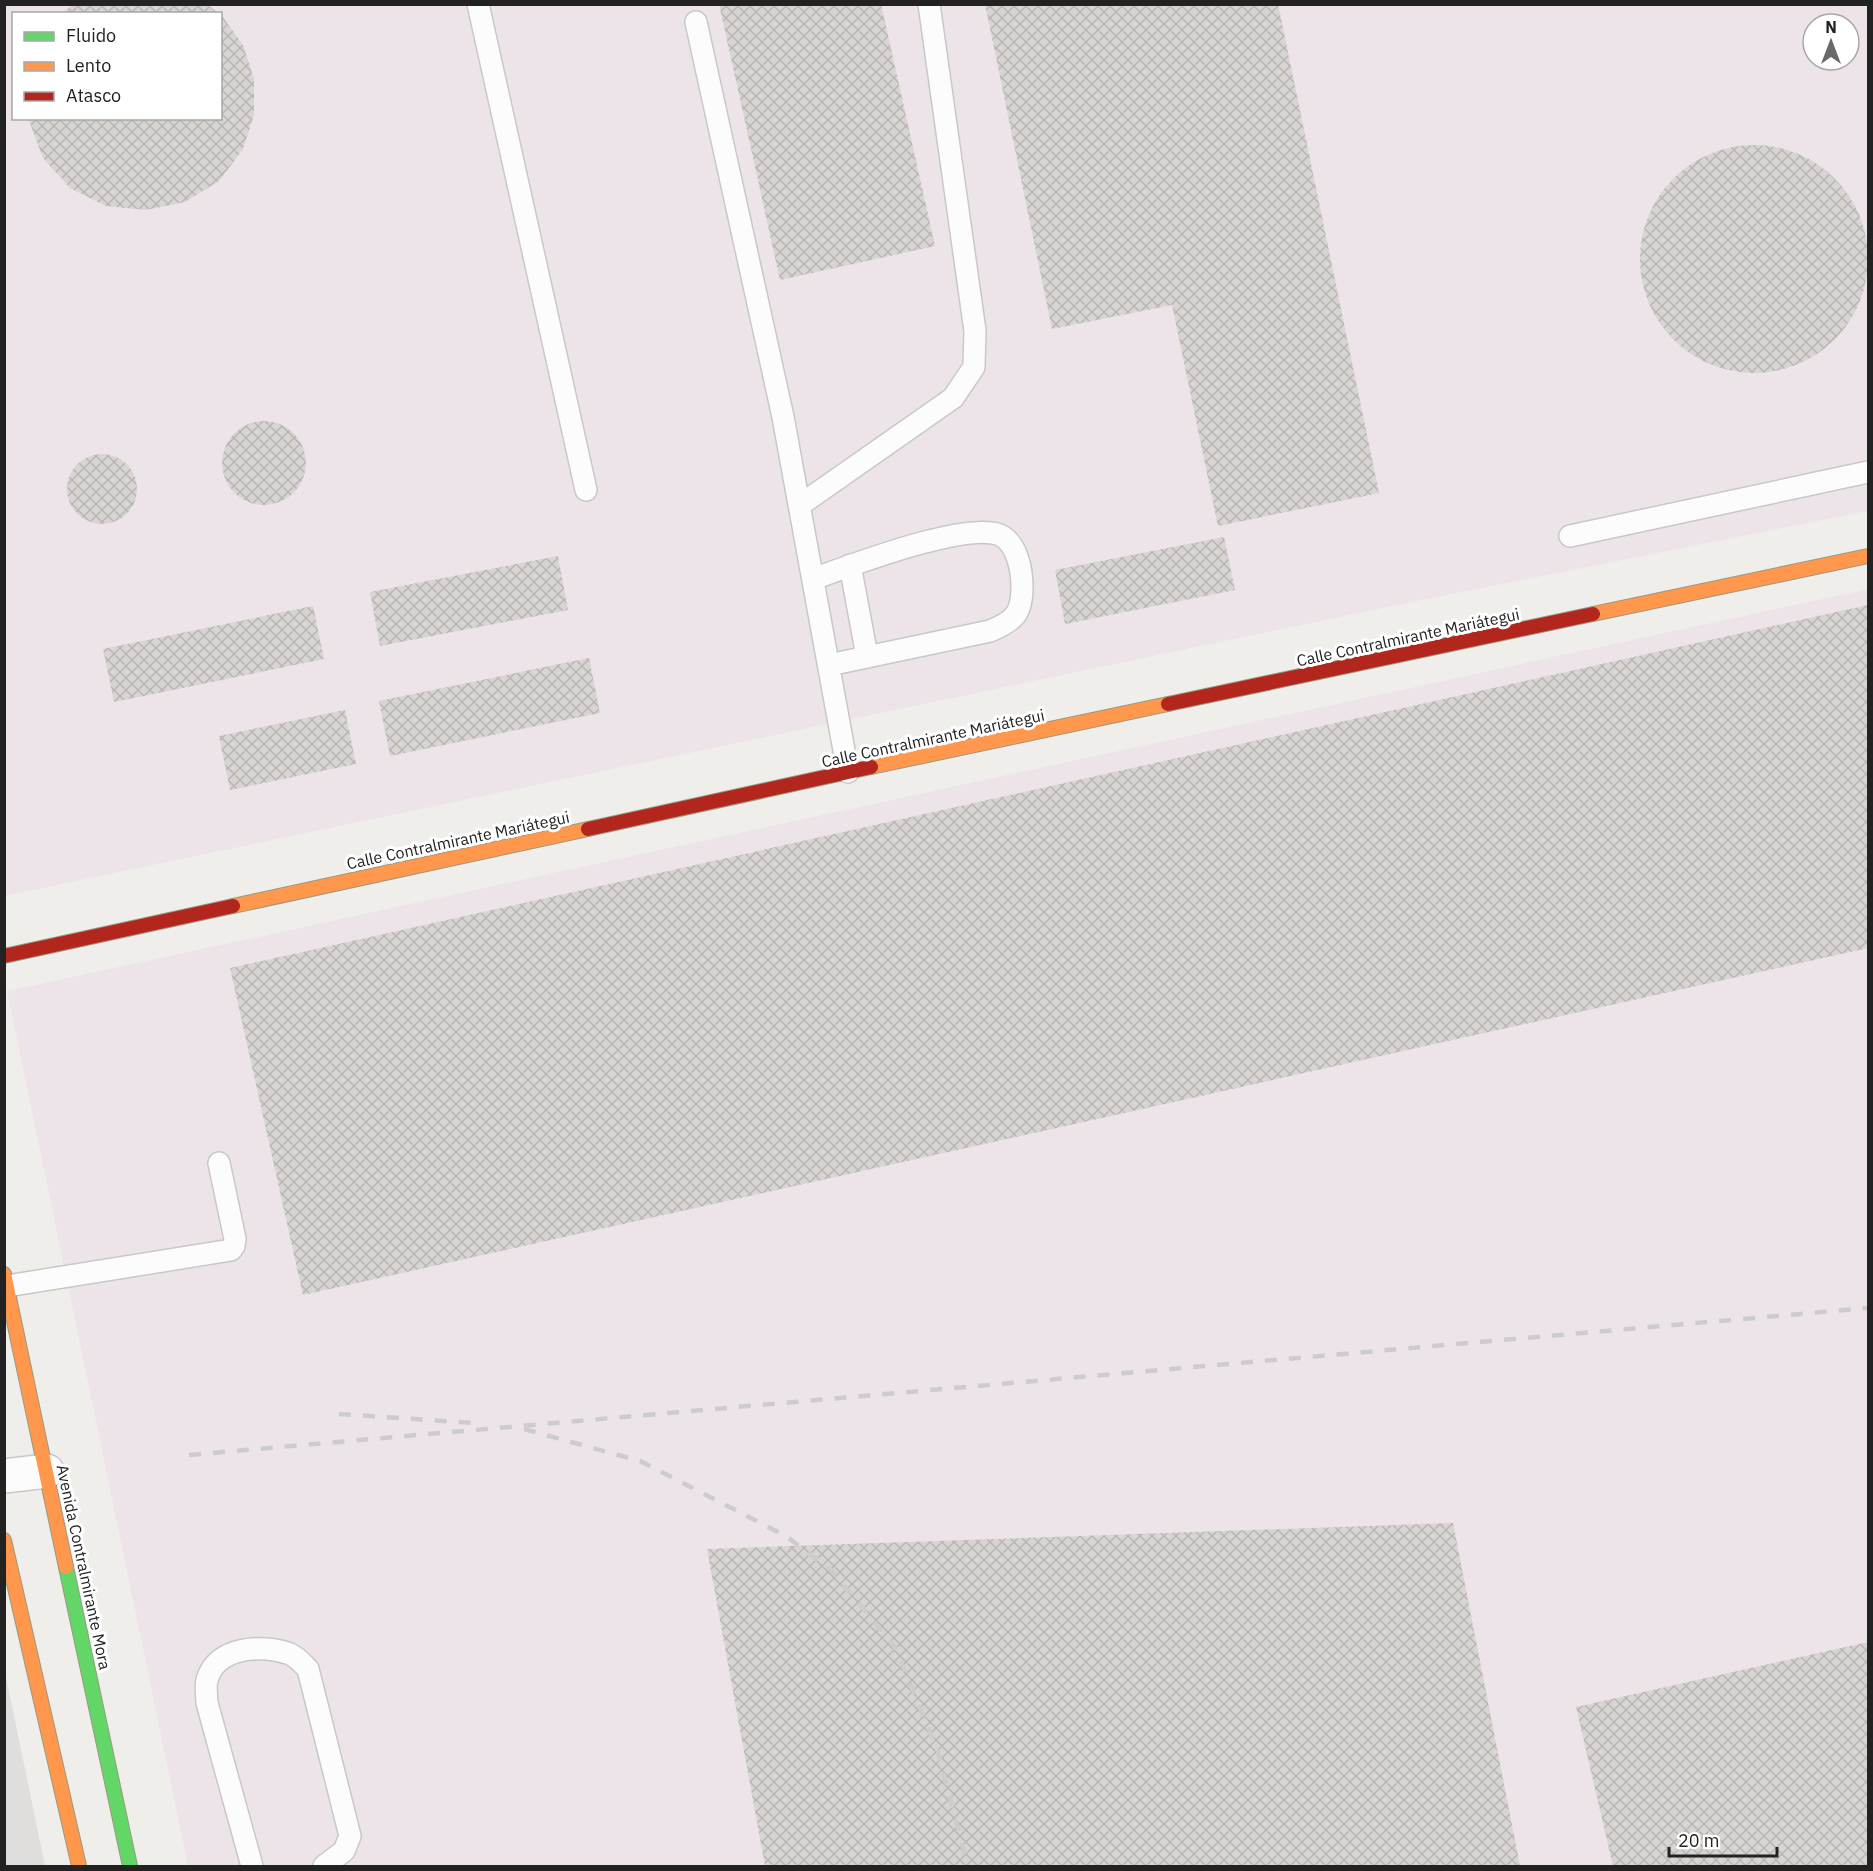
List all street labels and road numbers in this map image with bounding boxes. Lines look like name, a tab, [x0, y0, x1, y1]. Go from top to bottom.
street label: Calle Contralmirante Mariátegui	[1295, 604, 1521, 670]
street label: Calle Contralmirante Mariátegui	[820, 705, 1046, 771]
street label: Calle Contralmirante Mariátegui	[345, 807, 571, 873]
street label: Avenida Contralmirante Mora	[52, 1463, 116, 1672]

